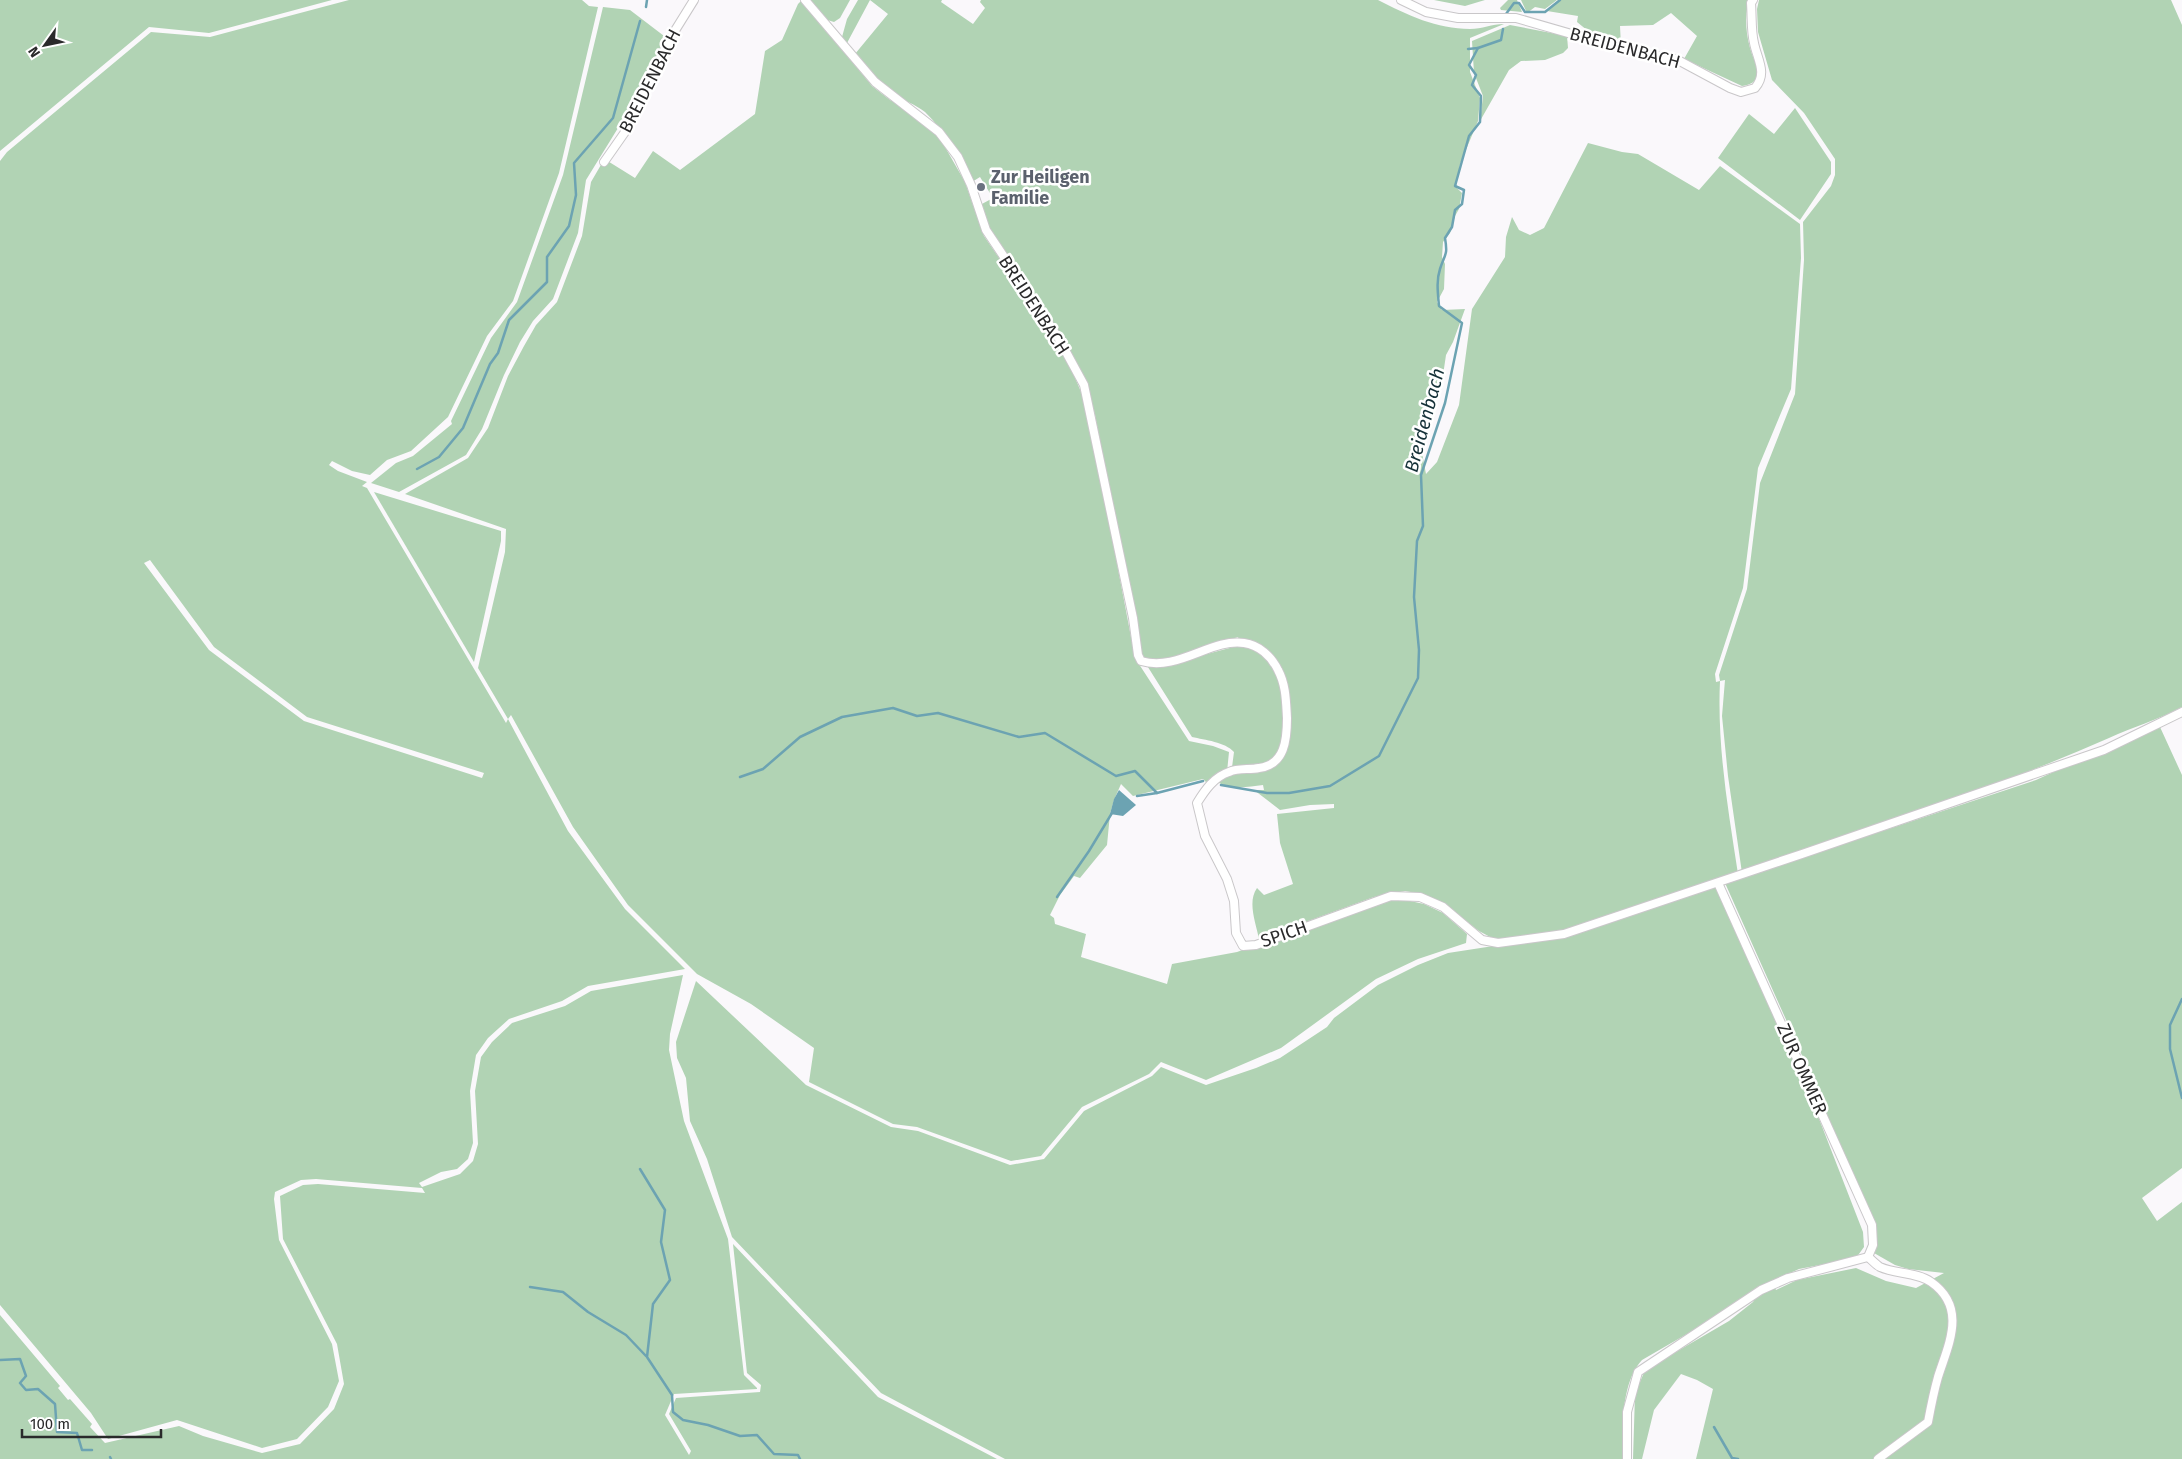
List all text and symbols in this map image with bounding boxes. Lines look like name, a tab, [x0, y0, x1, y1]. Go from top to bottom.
north arrow	[20, 20, 70, 70]
street label: BREIDENBACH	[1567, 23, 1683, 73]
street label: BREIDENBACH	[614, 25, 686, 137]
text: N	[25, 43, 44, 60]
place label: Zur Heiligen Familie	[991, 166, 1090, 209]
marker: Zur Heiligen Familie	[975, 181, 987, 193]
street label: BREIDENBACH	[994, 251, 1074, 359]
water label: Breidenbach	[1400, 365, 1449, 475]
street label: SPICH	[1258, 916, 1310, 952]
street label: ZUR OMMER	[1772, 1020, 1832, 1118]
scale bar	[22, 1406, 161, 1438]
text: 100 m	[30, 1415, 70, 1433]

